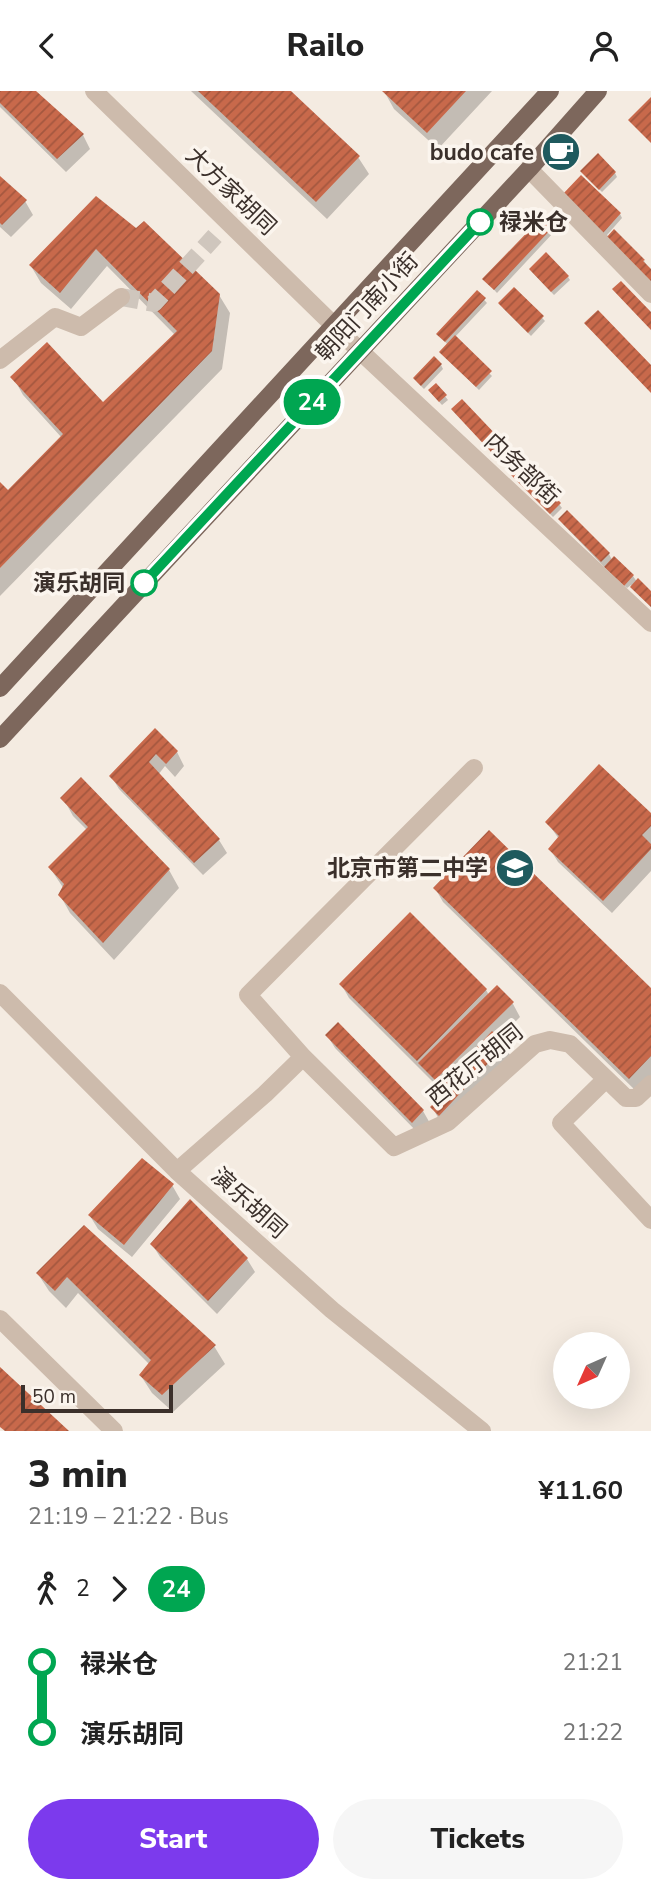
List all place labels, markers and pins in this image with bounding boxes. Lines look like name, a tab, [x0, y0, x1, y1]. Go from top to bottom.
cafe icon: budo cafe	[540, 131, 582, 173]
place label: budo cafe	[430, 137, 534, 168]
place label: 禄米仓	[499, 207, 568, 238]
marker: 禄米仓	[467, 209, 493, 235]
place label: 演乐胡同	[33, 568, 125, 599]
marker: 演乐胡同	[131, 570, 157, 596]
school or university icon: 北京市第二中学	[494, 847, 536, 889]
place label: 北京市第二中学	[327, 853, 488, 884]

